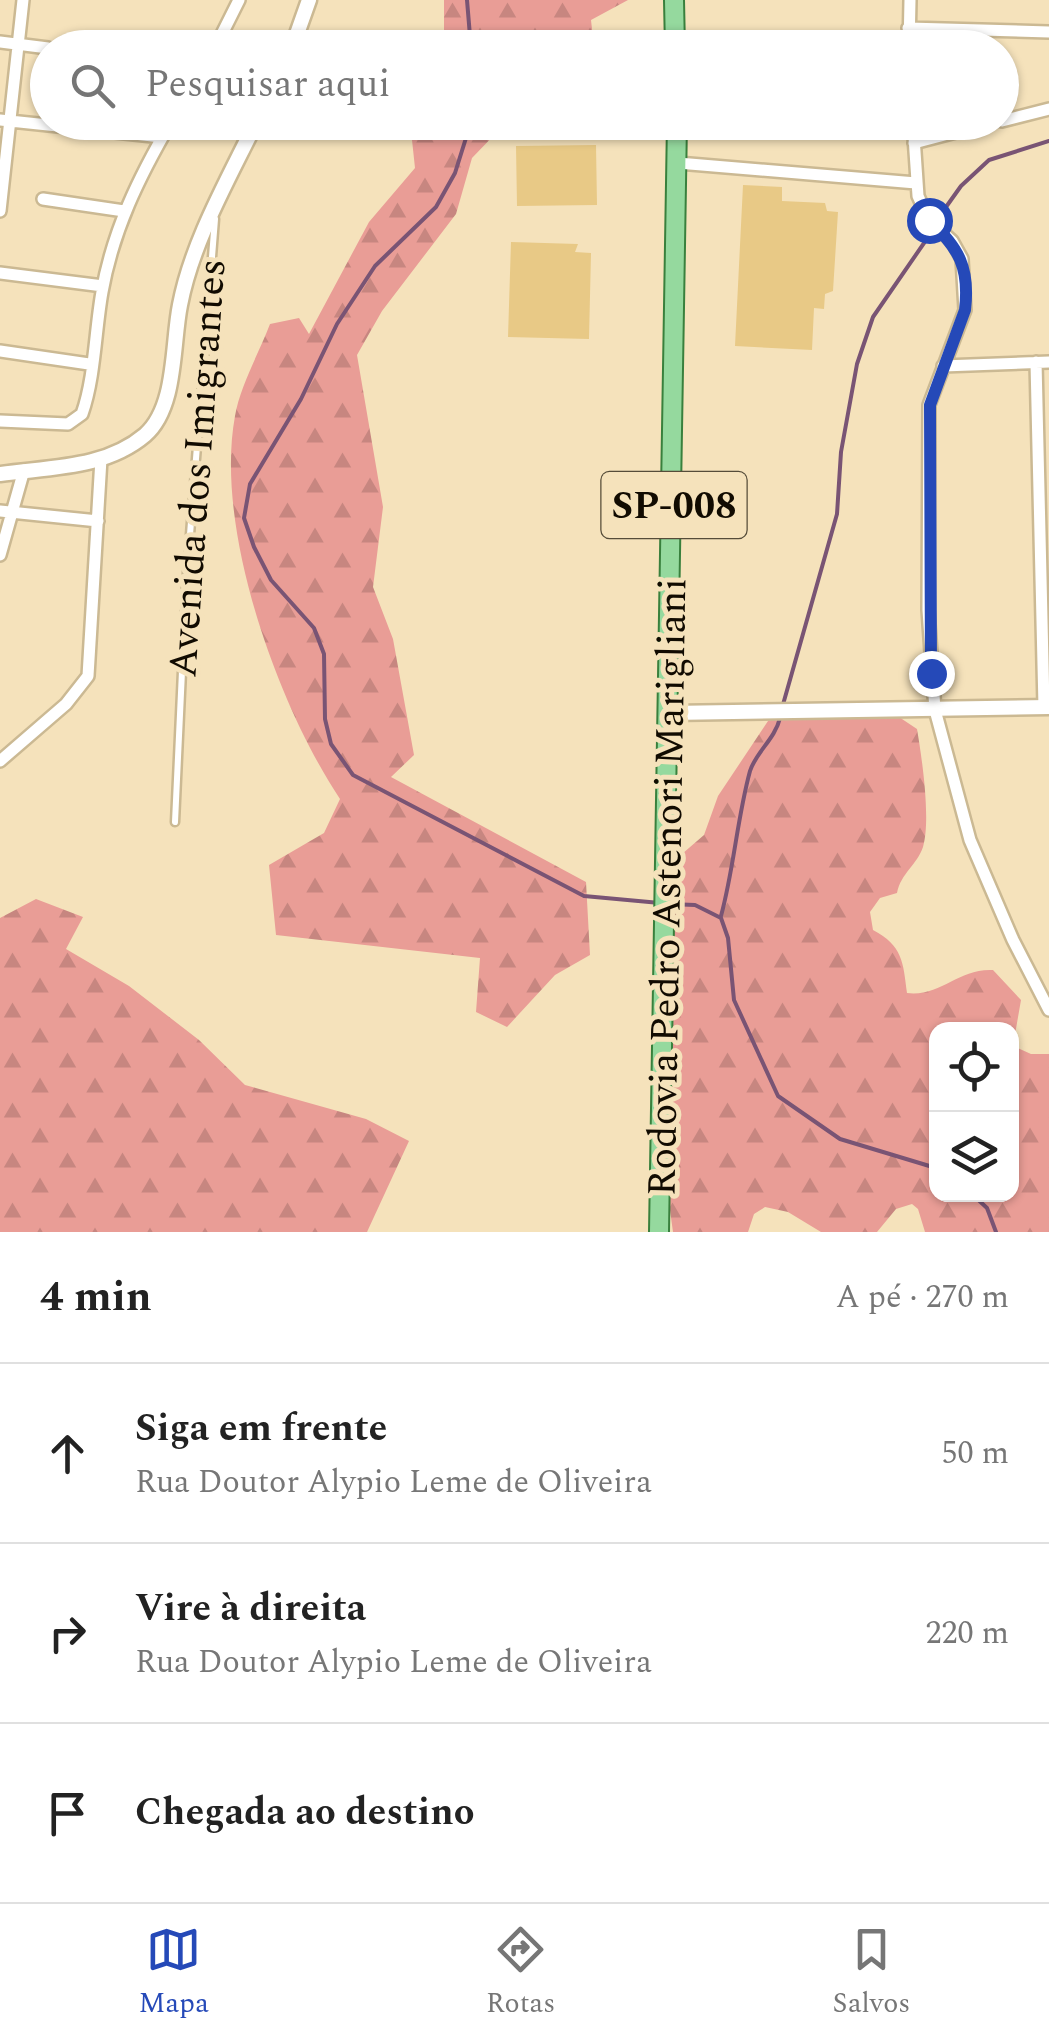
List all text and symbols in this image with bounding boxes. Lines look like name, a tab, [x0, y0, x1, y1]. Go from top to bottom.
search box	[30, 30, 1019, 140]
text: Pesquisar aqui	[145, 56, 390, 114]
icon: search	[65, 58, 120, 113]
route start	[907, 198, 953, 244]
street label: Avenida dos Imigrantes	[153, 257, 244, 679]
road number: SP-008	[602, 472, 746, 538]
street label: Rodovia Pedro Astenori Marigliani	[633, 578, 704, 1196]
route end	[909, 651, 955, 697]
map controls	[929, 1022, 1019, 1202]
button: locate	[929, 1022, 1019, 1112]
button: layers	[929, 1112, 1019, 1202]
text: 4 min	[40, 1266, 152, 1329]
text: A pé · 270 m	[836, 1273, 1009, 1322]
text: Siga em frente	[135, 1400, 387, 1458]
icon: ahead	[40, 1426, 95, 1481]
text: 50 m	[941, 1429, 1009, 1478]
text: Rua Doutor Alypio Leme de Oliveira	[135, 1458, 652, 1507]
text: Vire à direita	[135, 1580, 366, 1638]
icon: right	[40, 1606, 95, 1661]
text: 220 m	[925, 1609, 1009, 1658]
text: Rua Doutor Alypio Leme de Oliveira	[135, 1638, 652, 1687]
text: Chegada ao destino	[135, 1784, 474, 1842]
icon: arrive	[40, 1786, 95, 1841]
tab: Mapa	[139, 1922, 209, 2025]
tab: Rotas	[486, 1922, 555, 2025]
tab: Salvos	[833, 1922, 910, 2025]

